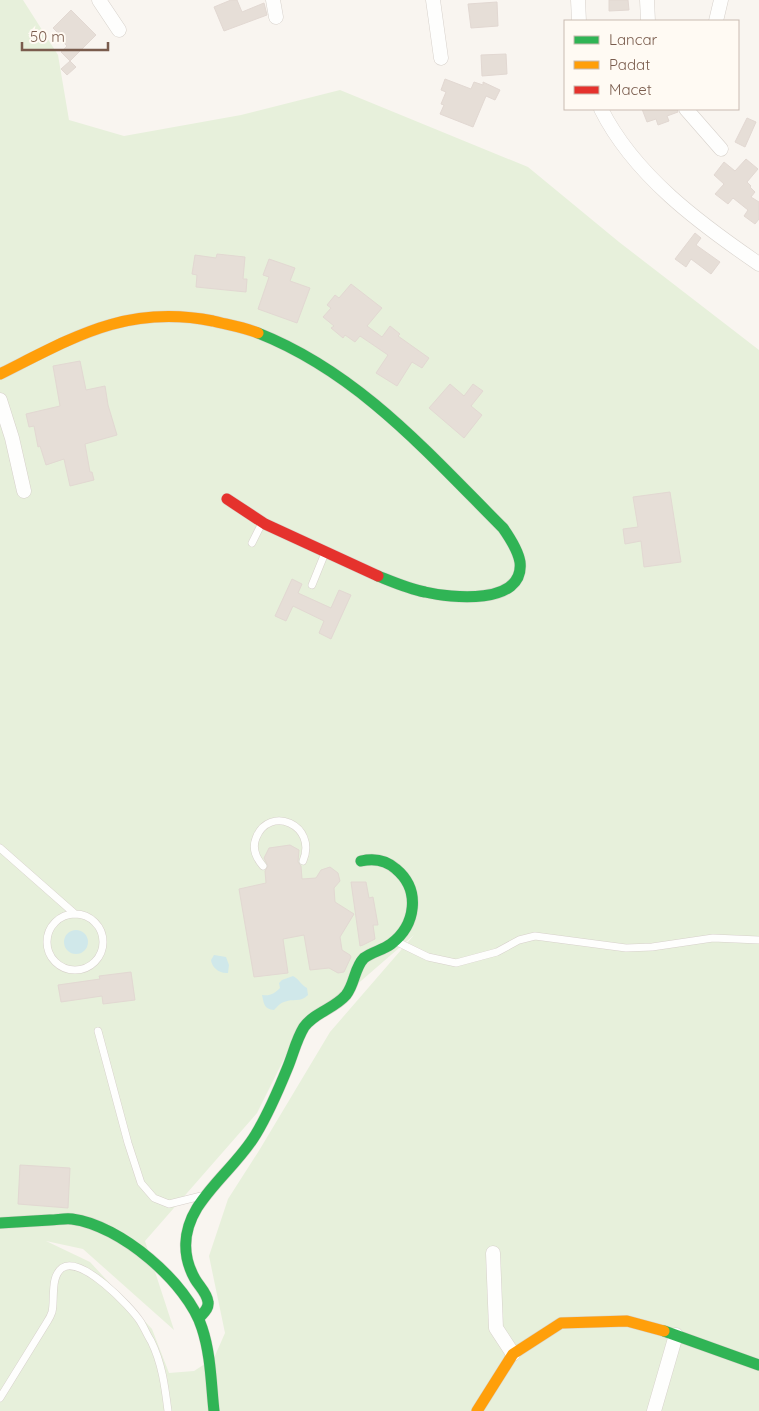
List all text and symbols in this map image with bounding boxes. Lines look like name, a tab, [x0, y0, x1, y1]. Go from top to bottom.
scale bar	[22, 20, 109, 52]
legend	[564, 20, 739, 110]
text: 50 m	[30, 27, 65, 46]
text: Lancar	[609, 30, 658, 49]
text: Padat	[609, 55, 650, 74]
text: Macet	[609, 80, 652, 99]

